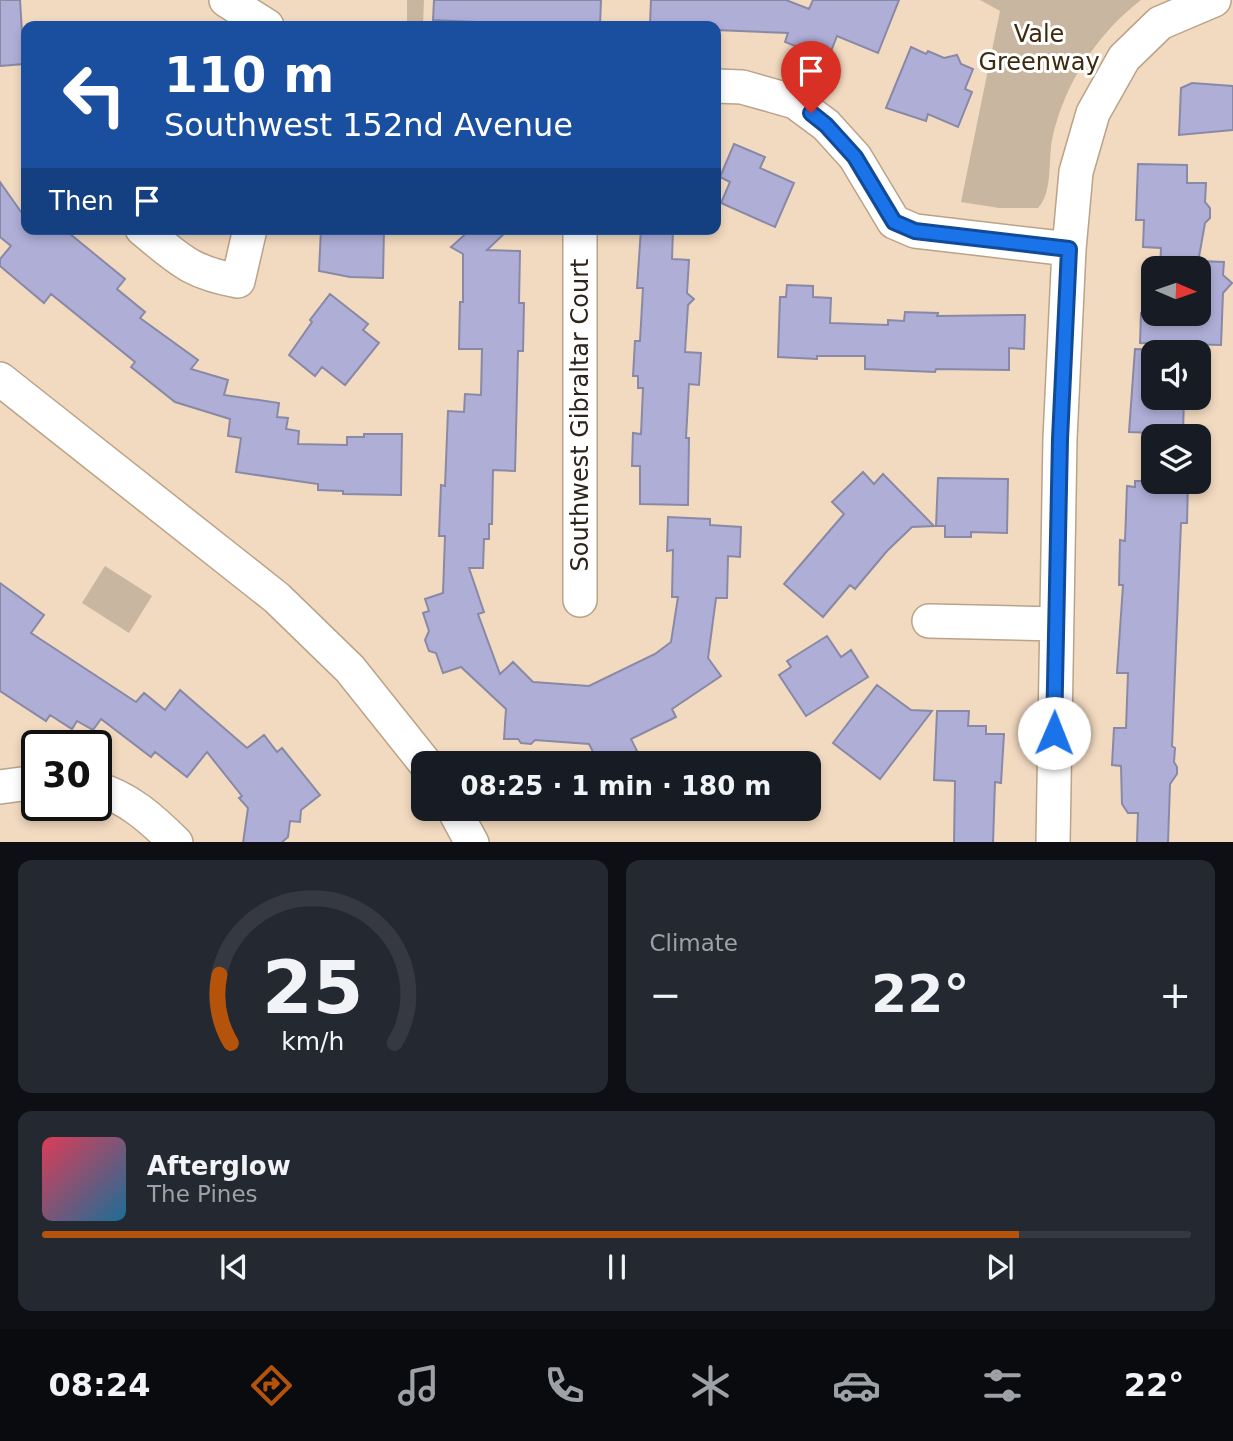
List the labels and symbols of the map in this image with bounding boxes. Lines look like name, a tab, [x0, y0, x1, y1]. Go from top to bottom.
park label: Vale Greenway	[978, 20, 1100, 76]
pin	[781, 41, 841, 113]
north arrow	[1141, 256, 1211, 326]
street label: Southwest Gibraltar Court	[566, 259, 594, 571]
position arrow	[1017, 696, 1091, 770]
speed limit sign: 30	[21, 730, 112, 821]

